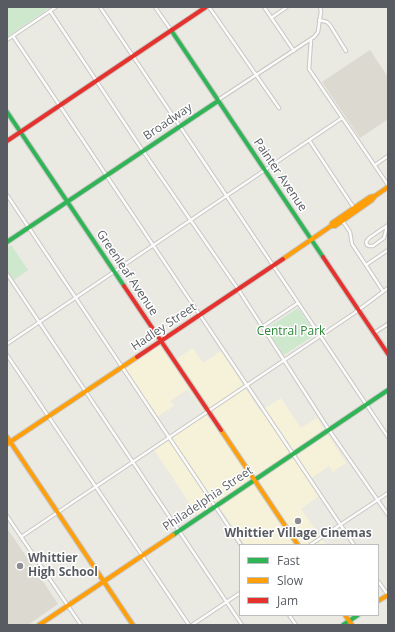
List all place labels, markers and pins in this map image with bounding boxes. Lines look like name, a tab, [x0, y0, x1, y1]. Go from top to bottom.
marker: Whittier Village Cinemas	[293, 516, 303, 526]
place label: Whittier Village Cinemas	[224, 527, 372, 541]
place label: Whittier High School	[28, 552, 98, 580]
marker: Whittier High School	[15, 561, 25, 571]

